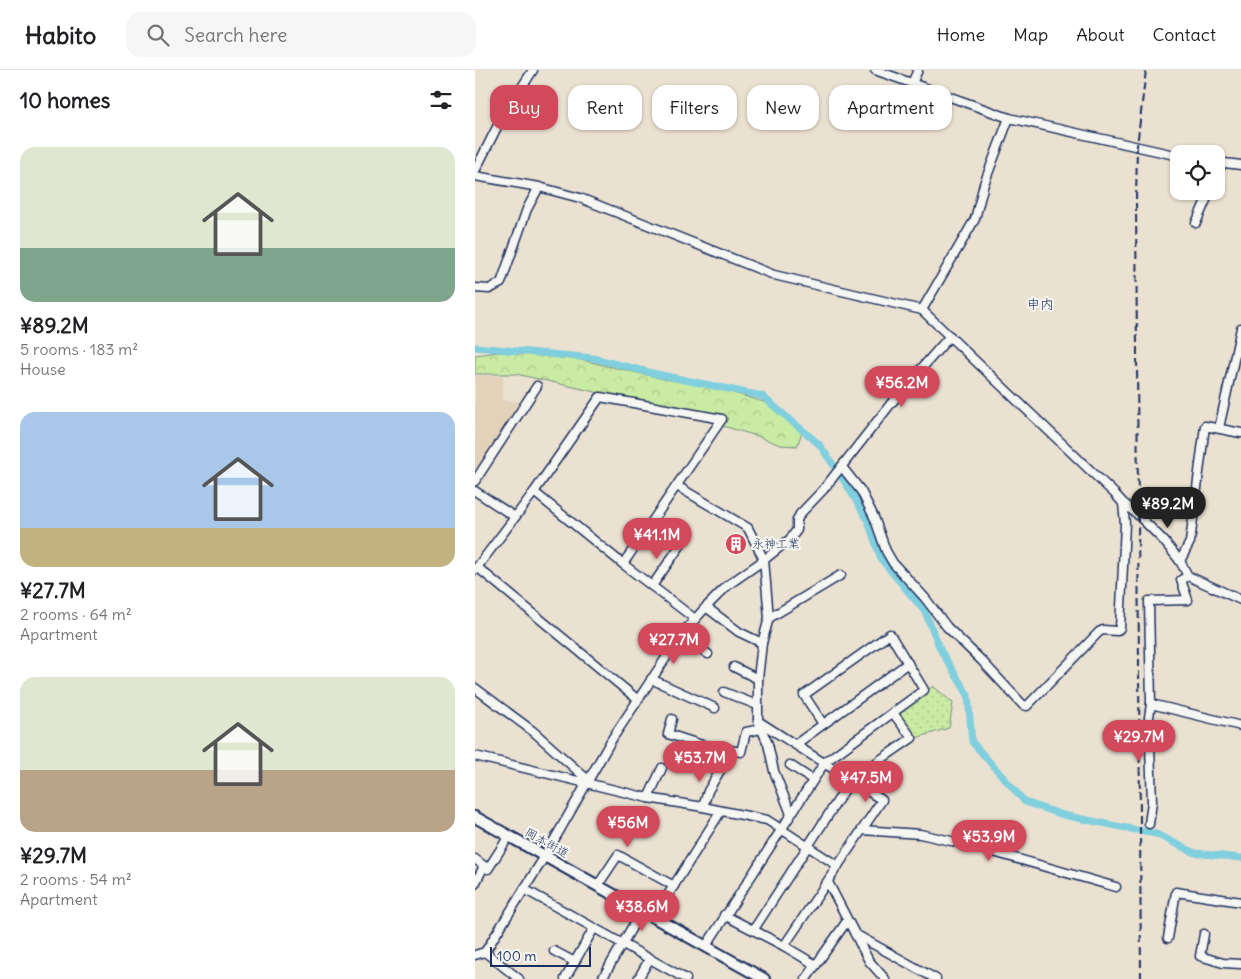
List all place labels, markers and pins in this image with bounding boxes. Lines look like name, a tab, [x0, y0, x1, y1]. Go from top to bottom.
pin: ¥56.2M	[861, 366, 943, 408]
pin: ¥89.2M	[1127, 486, 1209, 529]
pin: ¥41.1M	[616, 518, 698, 560]
building icon: 永神工業	[724, 532, 748, 556]
place label: 永神工業	[752, 536, 800, 551]
pin: ¥27.7M	[633, 622, 715, 665]
pin: ¥29.7M	[1098, 720, 1180, 762]
pin: ¥53.7M	[659, 740, 741, 783]
pin: ¥47.5M	[825, 760, 907, 803]
pin: ¥56M	[598, 806, 658, 848]
pin: ¥53.9M	[948, 820, 1030, 862]
pin: ¥38.6M	[601, 890, 683, 932]

